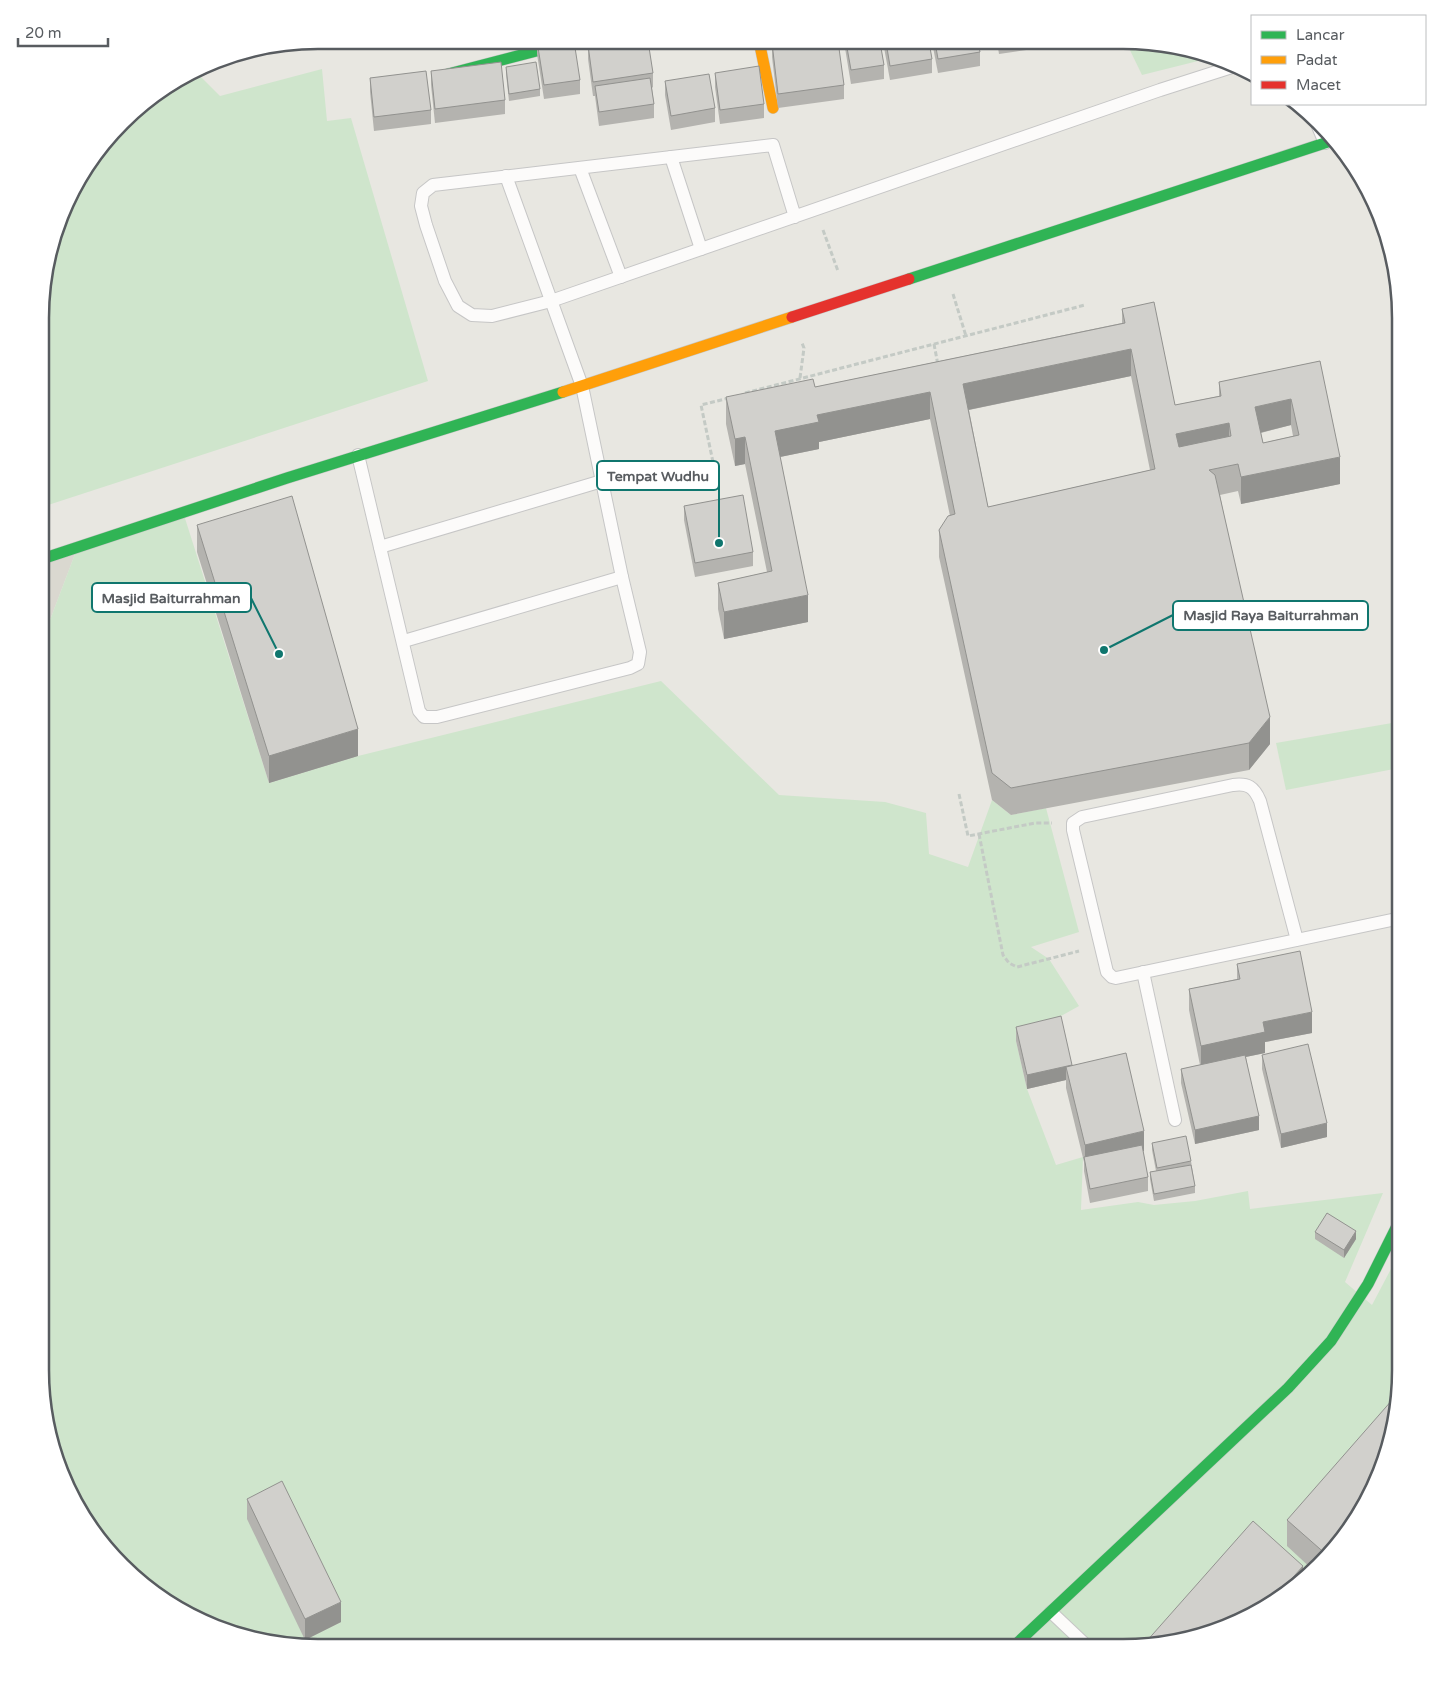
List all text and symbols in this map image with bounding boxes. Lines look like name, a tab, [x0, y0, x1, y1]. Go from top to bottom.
scale bar	[18, 15, 108, 47]
legend	[1251, 15, 1426, 105]
text: 20 m	[25, 24, 62, 42]
text: Lancar	[1296, 26, 1345, 44]
text: Padat	[1296, 51, 1338, 69]
text: Macet	[1296, 76, 1341, 94]
callout: Tempat Wudhu	[597, 461, 719, 490]
text: Tempat Wudhu	[606, 468, 709, 485]
callout: Masjid Baiturrahman	[92, 583, 251, 612]
text: Masjid Baiturrahman	[102, 590, 240, 607]
callout: Masjid Raya Baiturrahman	[1173, 601, 1368, 630]
text: Masjid Raya Baiturrahman	[1183, 607, 1359, 624]

